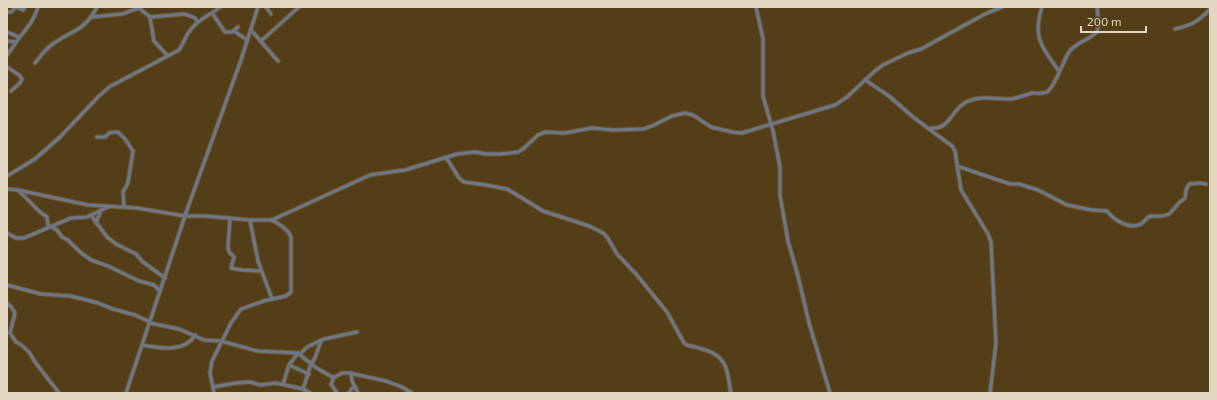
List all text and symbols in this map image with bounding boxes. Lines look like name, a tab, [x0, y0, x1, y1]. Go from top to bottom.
scale bar	[1081, 8, 1146, 34]
text: 200 m	[1087, 14, 1121, 28]

